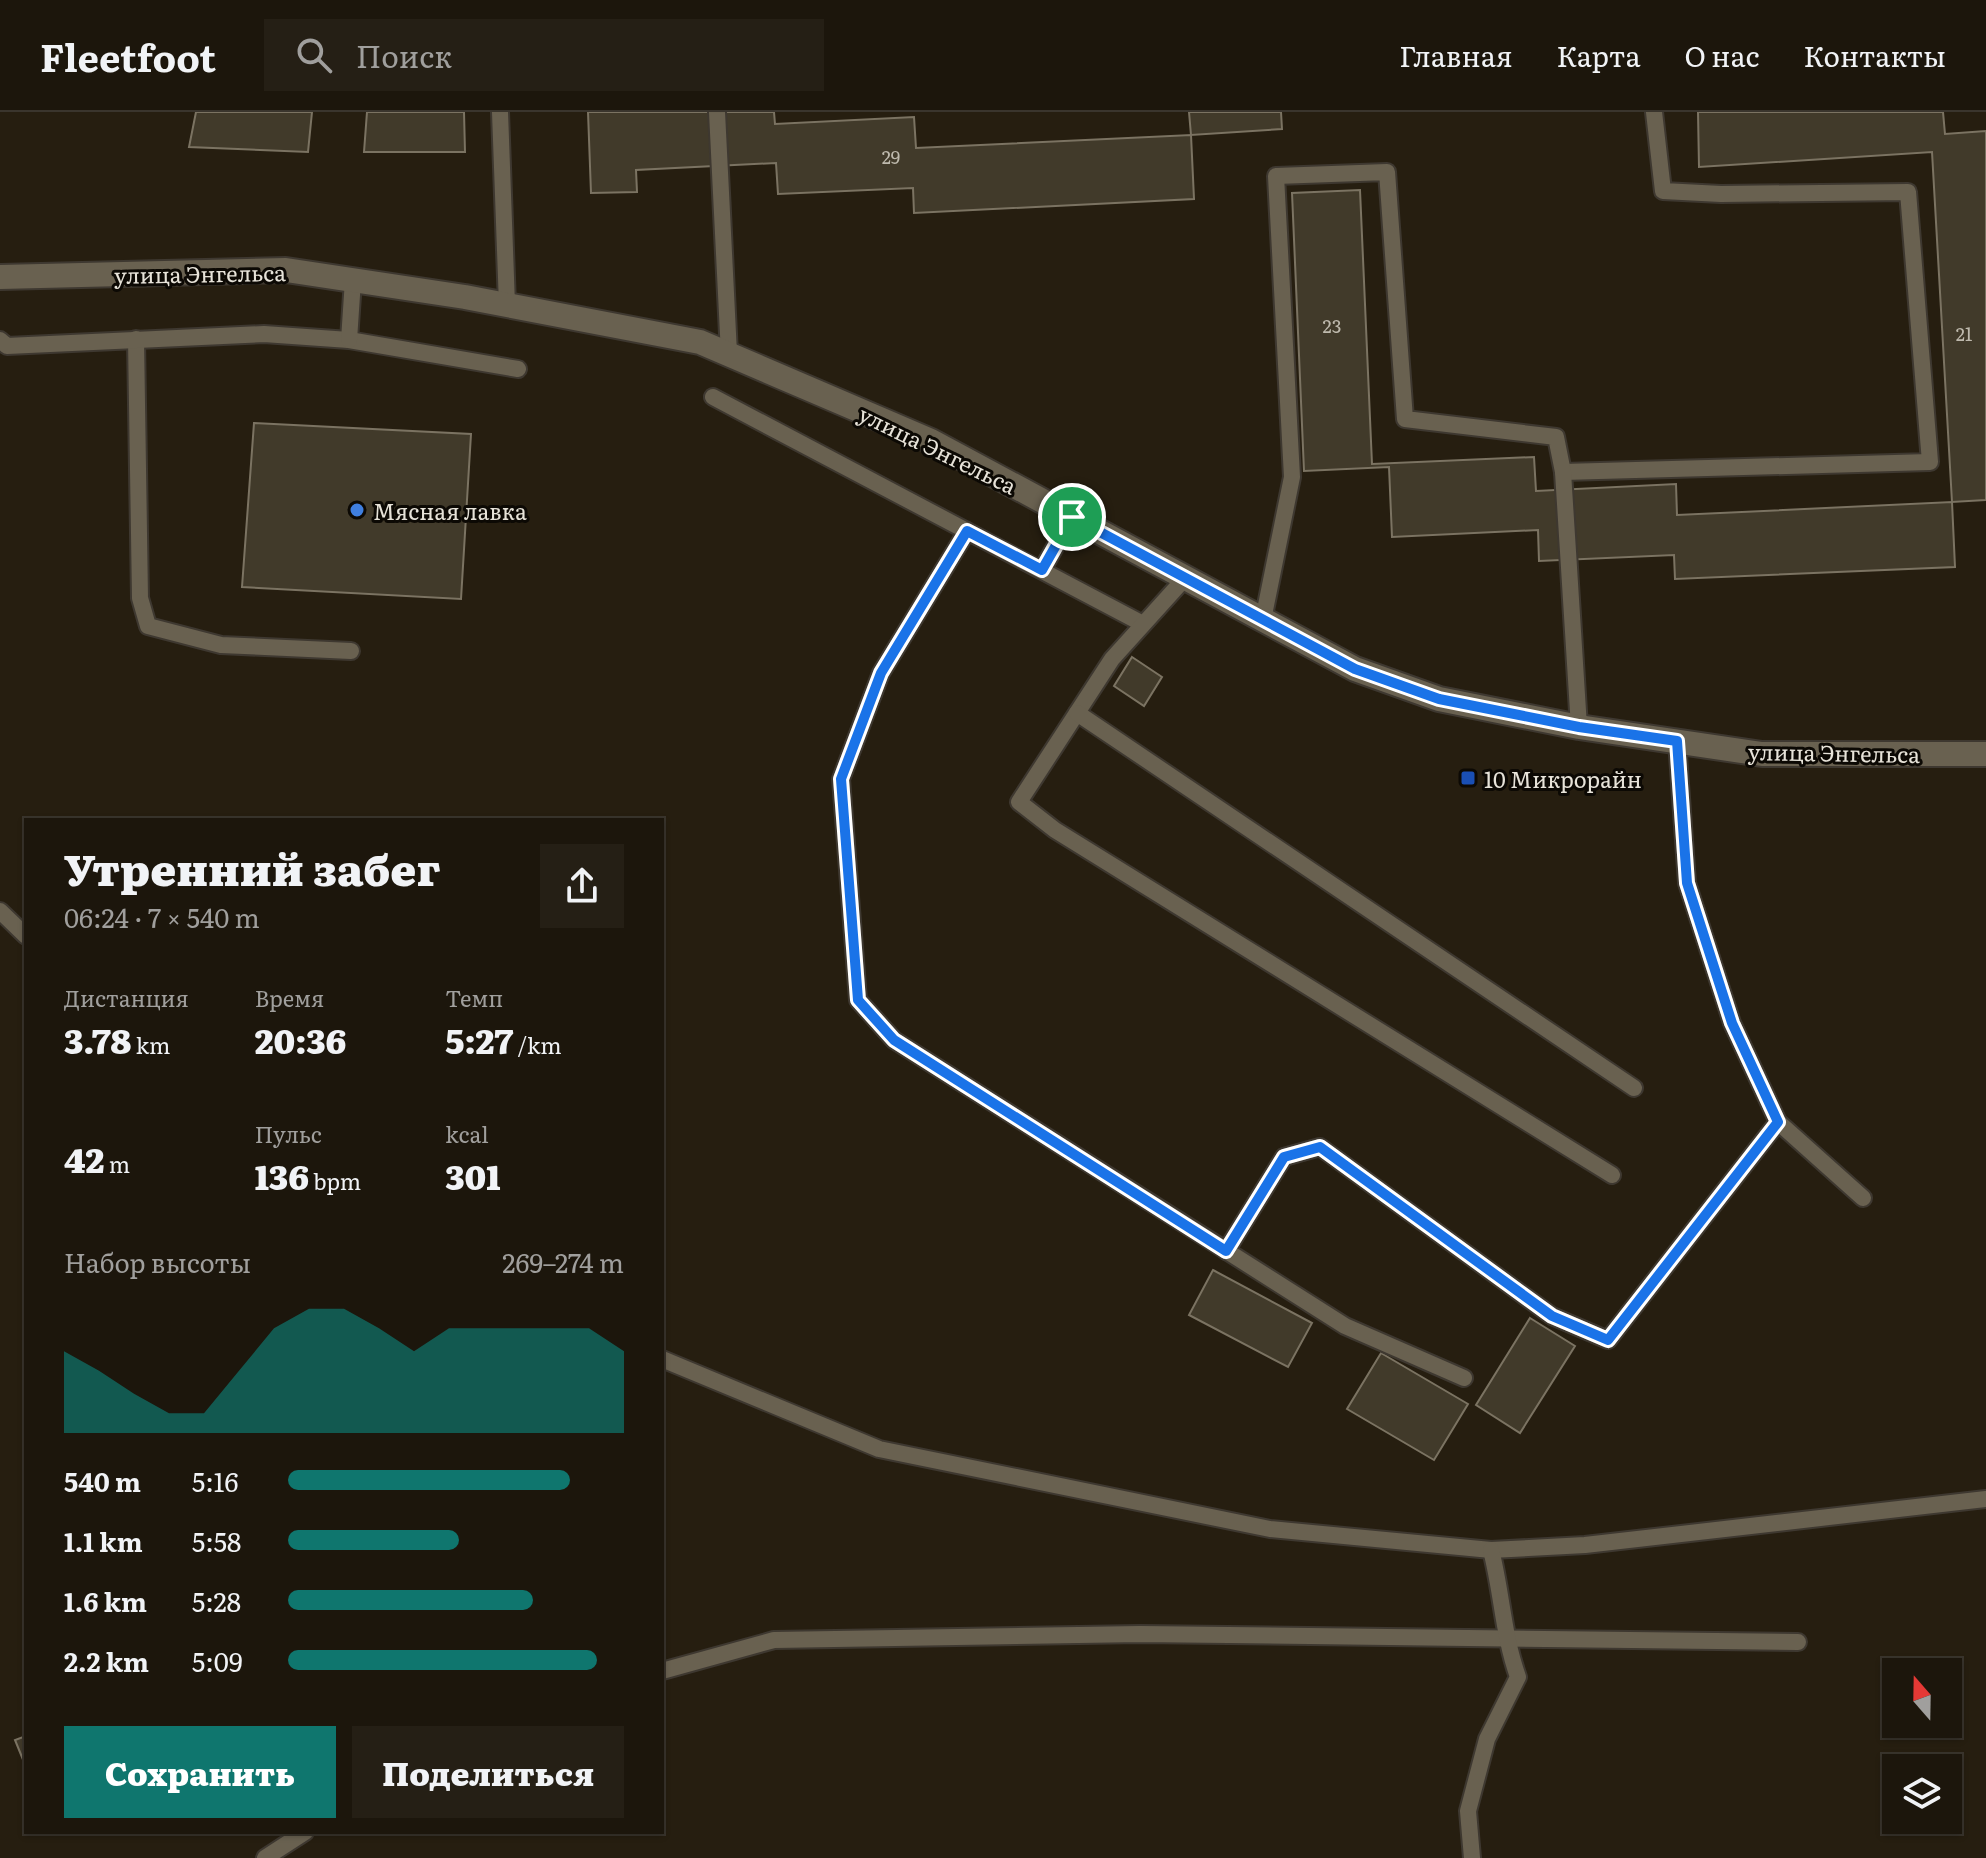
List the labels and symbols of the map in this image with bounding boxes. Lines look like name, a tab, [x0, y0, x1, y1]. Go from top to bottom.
house number: 29	[882, 143, 900, 170]
street label: улица Энгельса	[114, 255, 286, 291]
house number: 23	[1323, 312, 1341, 339]
house number: 21	[1956, 320, 1972, 347]
street label: улица Энгельса	[853, 396, 1023, 502]
pin	[1038, 483, 1106, 551]
place label: Мясная лавка	[373, 494, 527, 527]
marker: Мясная лавка	[348, 501, 366, 519]
street label: улица Энгельса	[1748, 734, 1920, 770]
place label: 10 Микрорайн	[1484, 762, 1642, 795]
marker: 10 Микрорайн	[1459, 769, 1477, 787]
north arrow	[1882, 1658, 1962, 1738]

